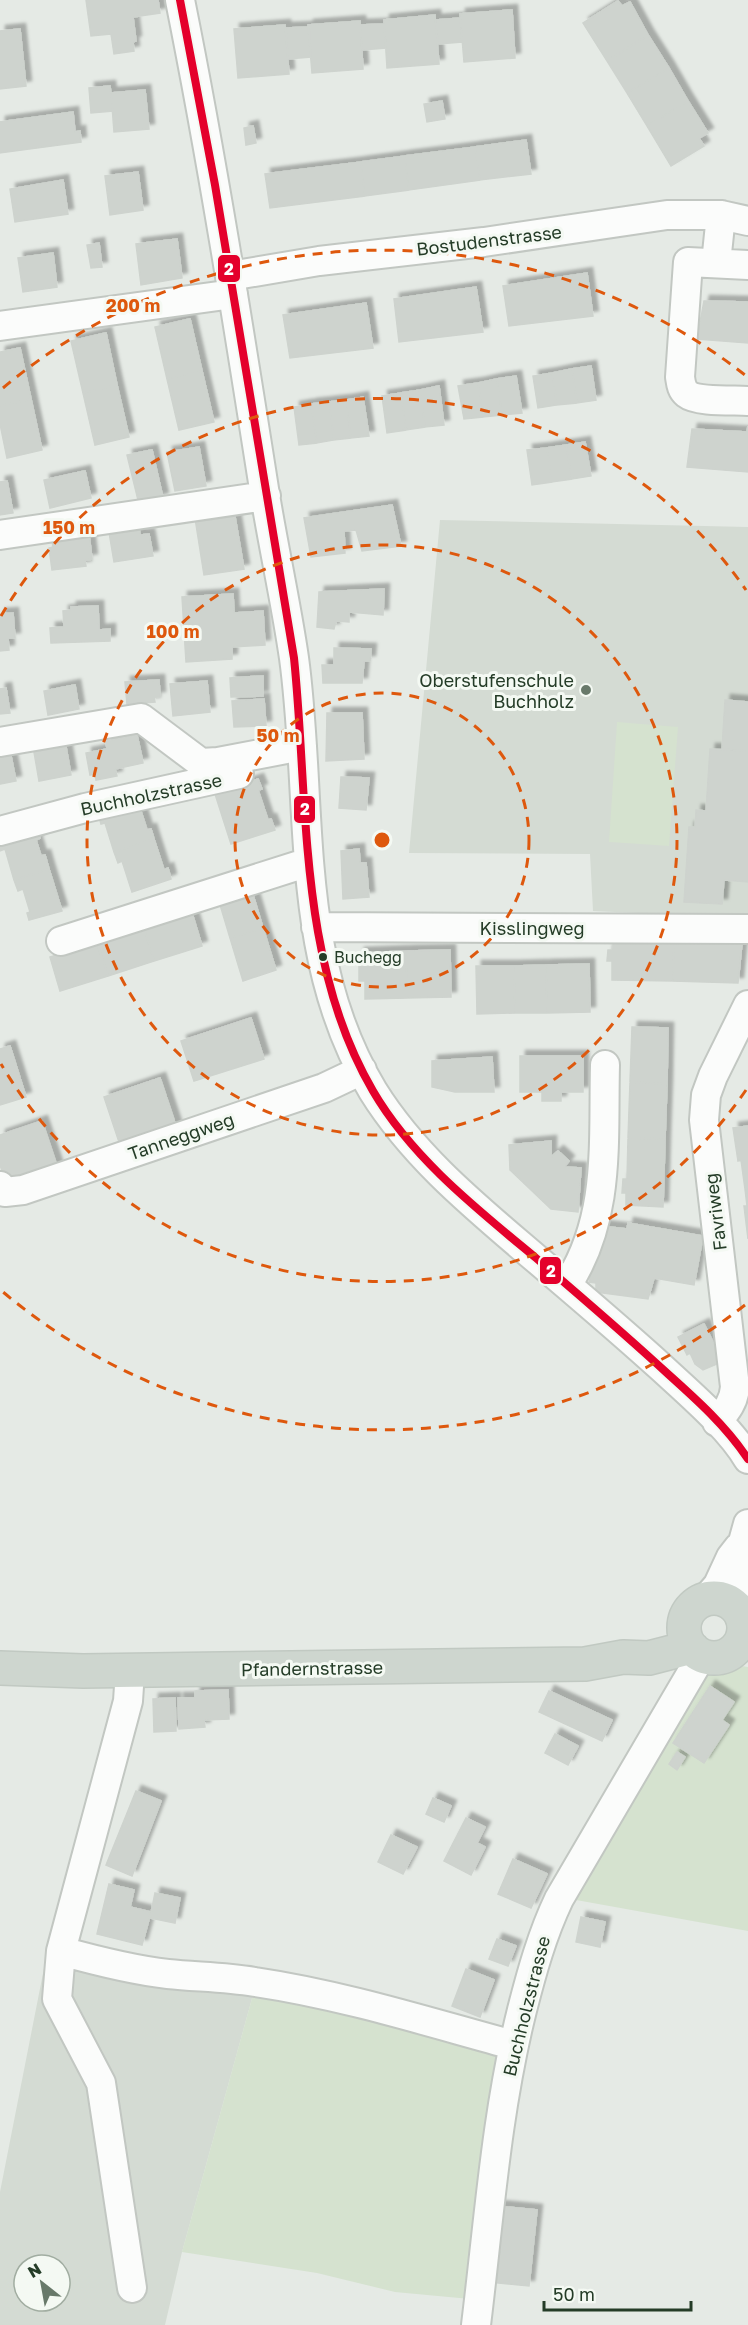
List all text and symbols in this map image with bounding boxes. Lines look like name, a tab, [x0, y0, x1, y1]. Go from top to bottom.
street label: Bostudenstrasse	[415, 220, 563, 260]
line badge: 2	[217, 254, 241, 283]
text: 2	[224, 259, 234, 279]
text: 200 m	[106, 294, 160, 316]
text: 150 m	[43, 516, 95, 538]
text: 100 m	[147, 620, 199, 642]
place label: Oberstufenschule Buchholz	[419, 669, 574, 712]
marker: Oberstufenschule Buchholz	[579, 683, 593, 697]
text: 50 m	[257, 724, 299, 746]
street label: Buchholzstrasse	[78, 768, 224, 820]
line badge: 2	[293, 795, 316, 824]
text: 2	[300, 799, 310, 819]
centre of rings	[372, 830, 392, 850]
street label: Kisslingweg	[480, 917, 584, 939]
place label: Buchegg	[334, 947, 402, 967]
marker: Buchegg	[317, 951, 329, 963]
street label: Tanneggweg	[125, 1108, 237, 1164]
street label: Favriweg	[699, 1172, 731, 1252]
line badge: 2	[539, 1256, 562, 1285]
text: 2	[546, 1261, 556, 1281]
street label: Pfandernstrasse	[241, 1656, 383, 1680]
street label: Buchholzstrasse	[498, 1933, 554, 2079]
north arrow	[12, 2253, 72, 2313]
text: N	[24, 2258, 45, 2282]
scale bar	[544, 2274, 691, 2312]
text: 50 m	[553, 2283, 595, 2305]

